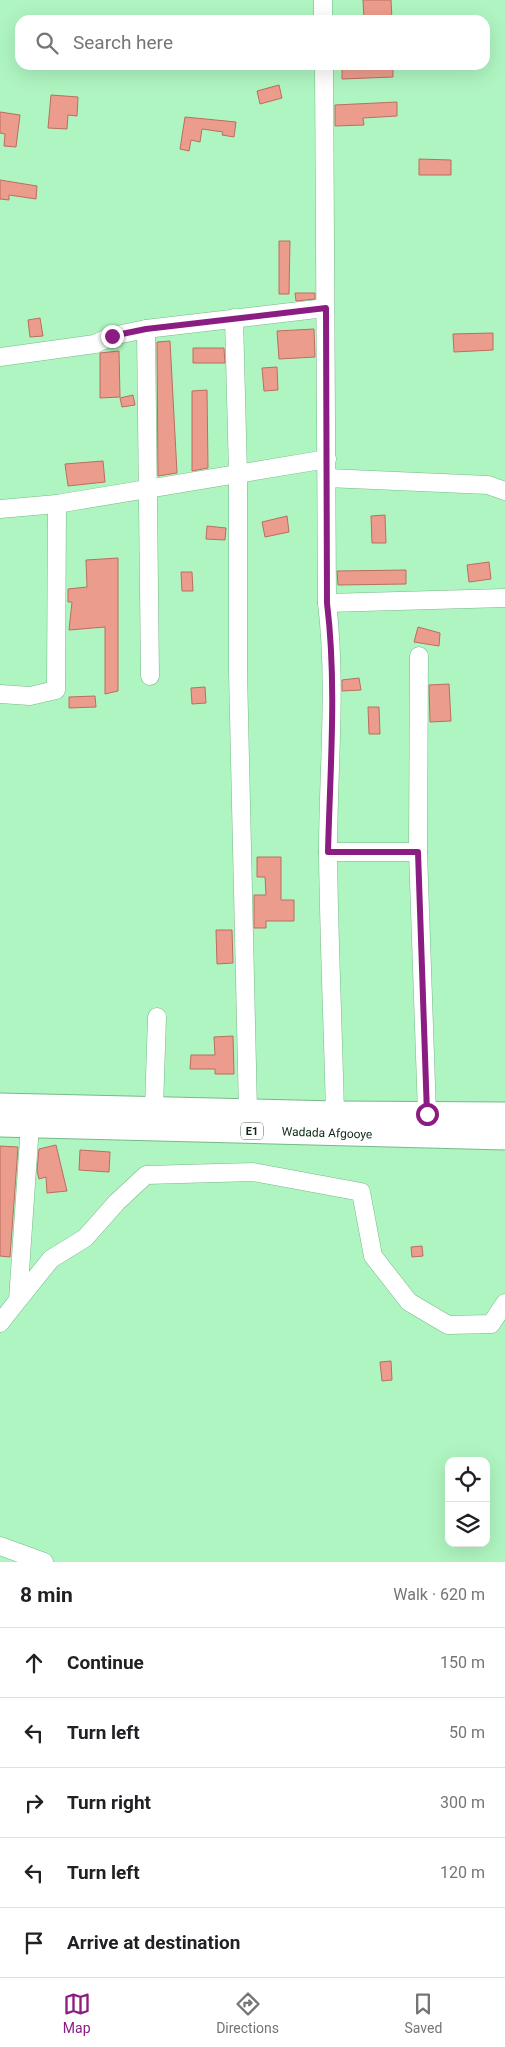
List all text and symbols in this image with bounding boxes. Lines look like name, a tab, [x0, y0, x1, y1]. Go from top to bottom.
search box	[15, 15, 490, 70]
icon: search	[33, 29, 61, 57]
text: Search here	[73, 31, 173, 54]
route end	[101, 325, 124, 348]
route start	[416, 1103, 439, 1126]
road number: E1	[241, 1122, 263, 1140]
street label: Wadada Afgooye	[281, 1124, 373, 1142]
map controls	[445, 1457, 490, 1547]
button: locate	[445, 1457, 490, 1502]
button: layers	[445, 1502, 490, 1547]
text: 8 min	[20, 1583, 73, 1607]
text: Walk · 620 m	[393, 1585, 485, 1604]
icon: ahead	[20, 1649, 48, 1677]
text: Continue	[67, 1651, 144, 1674]
text: 150 m	[440, 1653, 485, 1672]
icon: left	[20, 1719, 48, 1747]
text: Turn left	[67, 1721, 140, 1744]
text: 50 m	[449, 1723, 485, 1742]
icon: right	[20, 1789, 48, 1817]
text: Turn right	[67, 1791, 151, 1814]
text: 300 m	[440, 1793, 485, 1812]
icon: left	[20, 1859, 48, 1887]
text: Turn left	[67, 1861, 140, 1884]
text: 120 m	[440, 1863, 485, 1882]
icon: arrive	[20, 1929, 48, 1957]
text: Arrive at destination	[67, 1931, 240, 1954]
tab: Map	[63, 1990, 91, 2036]
tab: Directions	[216, 1990, 279, 2036]
tab: Saved	[404, 1990, 442, 2036]

